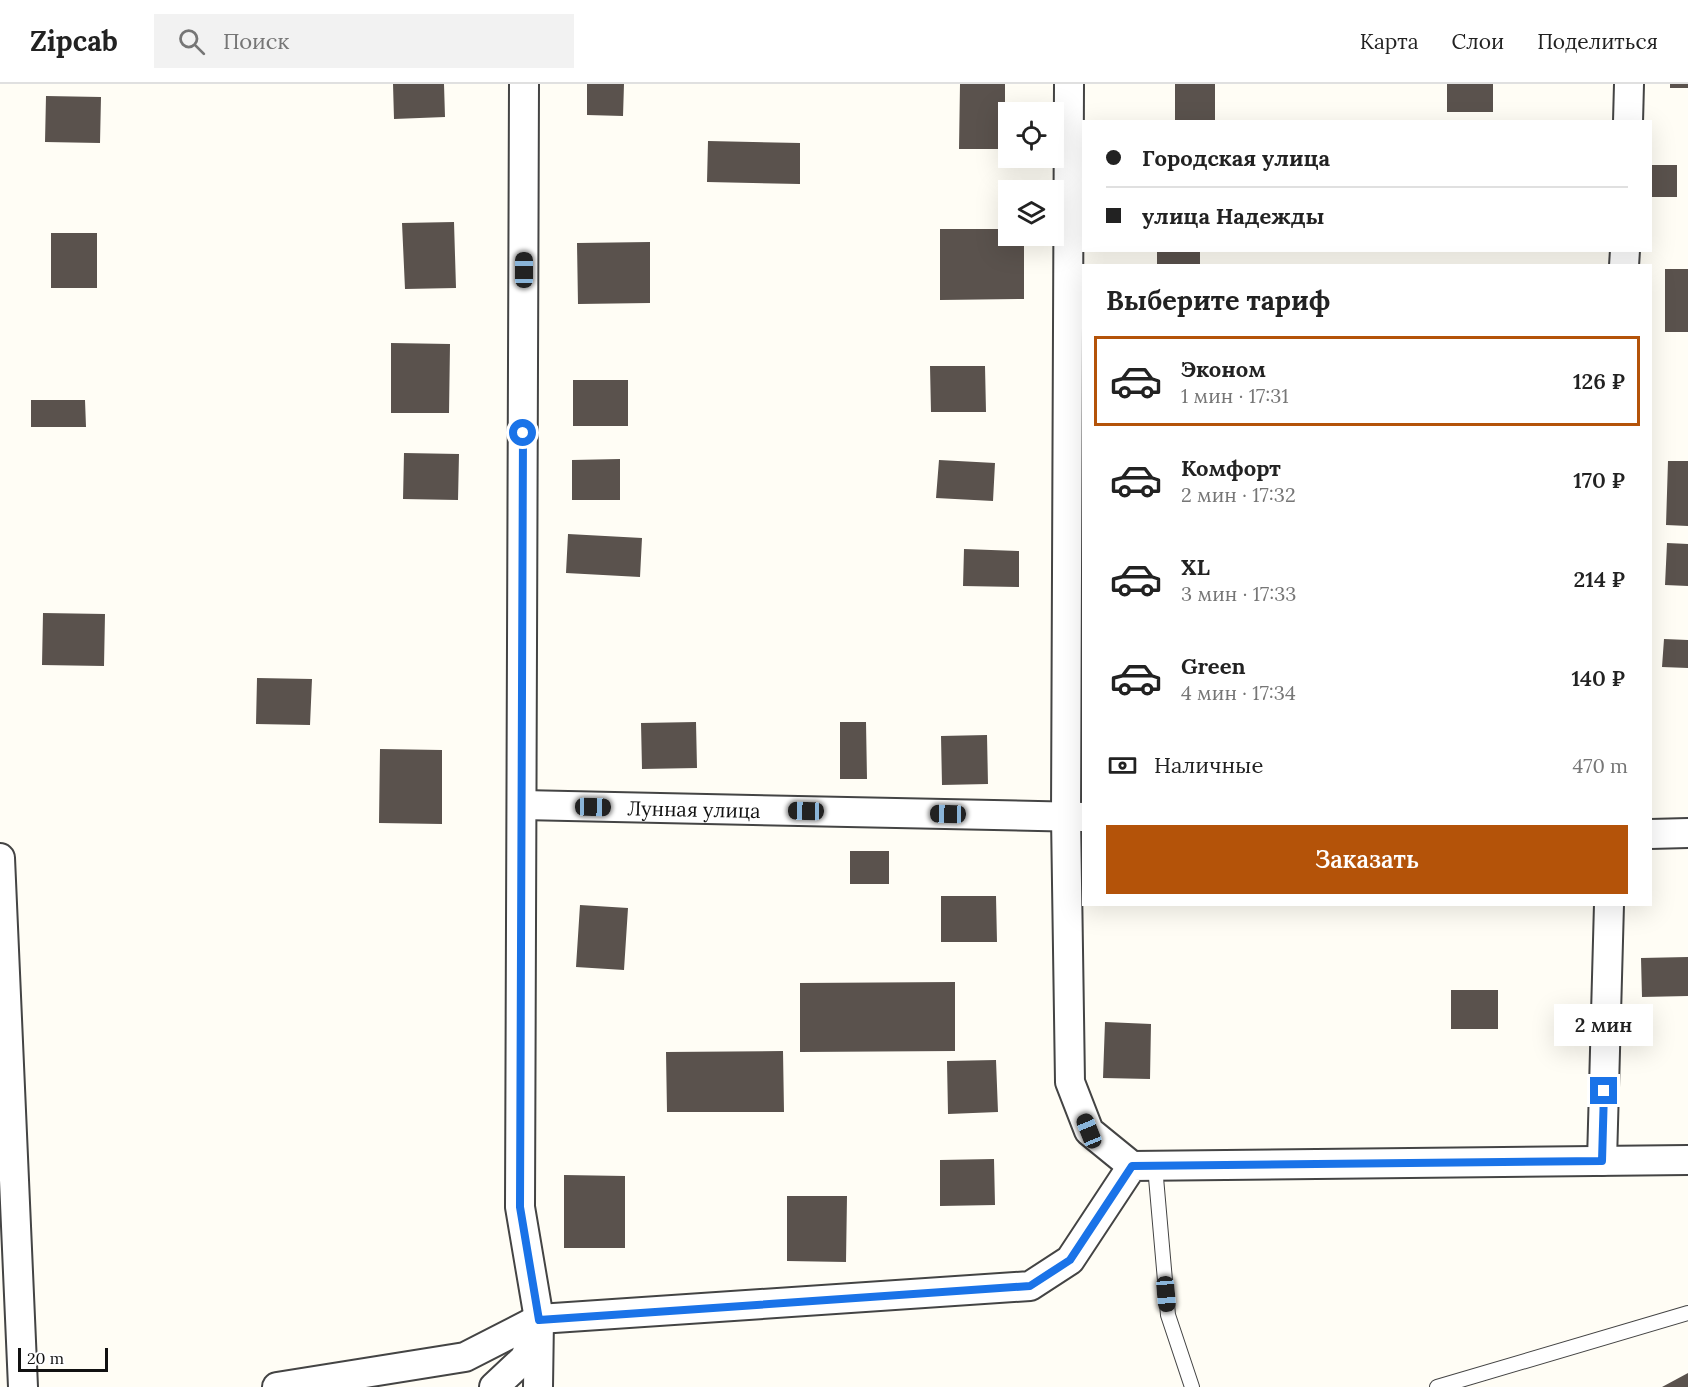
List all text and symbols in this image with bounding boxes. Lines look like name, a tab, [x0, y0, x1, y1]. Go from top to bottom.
search box	[154, 14, 574, 68]
text: Zipcab	[30, 23, 118, 59]
icon: search	[175, 25, 208, 58]
text: Поиск	[223, 27, 289, 55]
text: Карта	[1360, 28, 1419, 55]
text: Слои	[1452, 28, 1504, 55]
text: Поделиться	[1537, 28, 1658, 55]
map controls	[998, 102, 1064, 246]
button: locate	[998, 102, 1064, 168]
text: Городская улица	[1142, 144, 1330, 172]
button: layers	[998, 180, 1064, 246]
text: улица Надежды	[1142, 202, 1324, 230]
car	[515, 252, 533, 288]
text: Выберите тариф	[1106, 283, 1330, 317]
icon: car	[1109, 354, 1163, 408]
text: Эконом	[1181, 355, 1266, 383]
text: 126 ₽	[1573, 367, 1625, 395]
text: 1 мин · 17:31	[1181, 383, 1289, 408]
route start	[509, 419, 536, 446]
icon: car	[1109, 453, 1163, 507]
text: Комфорт	[1181, 454, 1281, 482]
text: 170 ₽	[1573, 466, 1625, 494]
text: 2 мин · 17:32	[1181, 482, 1296, 507]
icon: car	[1109, 552, 1163, 606]
text: XL	[1181, 553, 1210, 581]
text: 214 ₽	[1574, 565, 1625, 593]
text: 3 мин · 17:33	[1181, 581, 1296, 606]
icon: car	[1109, 651, 1163, 705]
text: Green	[1181, 652, 1246, 680]
text: 140 ₽	[1571, 664, 1625, 692]
text: 4 мин · 17:34	[1181, 680, 1296, 705]
icon: cash	[1106, 749, 1139, 782]
text: Наличные	[1154, 751, 1263, 779]
text: 470 m	[1572, 753, 1628, 778]
street label: Лунная улица	[627, 795, 761, 823]
car	[575, 798, 611, 816]
car	[788, 802, 824, 820]
car	[930, 805, 966, 823]
button: Заказать	[1106, 825, 1628, 894]
callout: 2 мин	[1554, 1004, 1654, 1046]
text: 2 мин	[1575, 1012, 1632, 1037]
route end	[1590, 1077, 1617, 1104]
car	[1074, 1111, 1104, 1151]
car	[1155, 1275, 1177, 1313]
scale bar	[18, 1345, 108, 1372]
text: 20 m	[27, 1348, 64, 1368]

